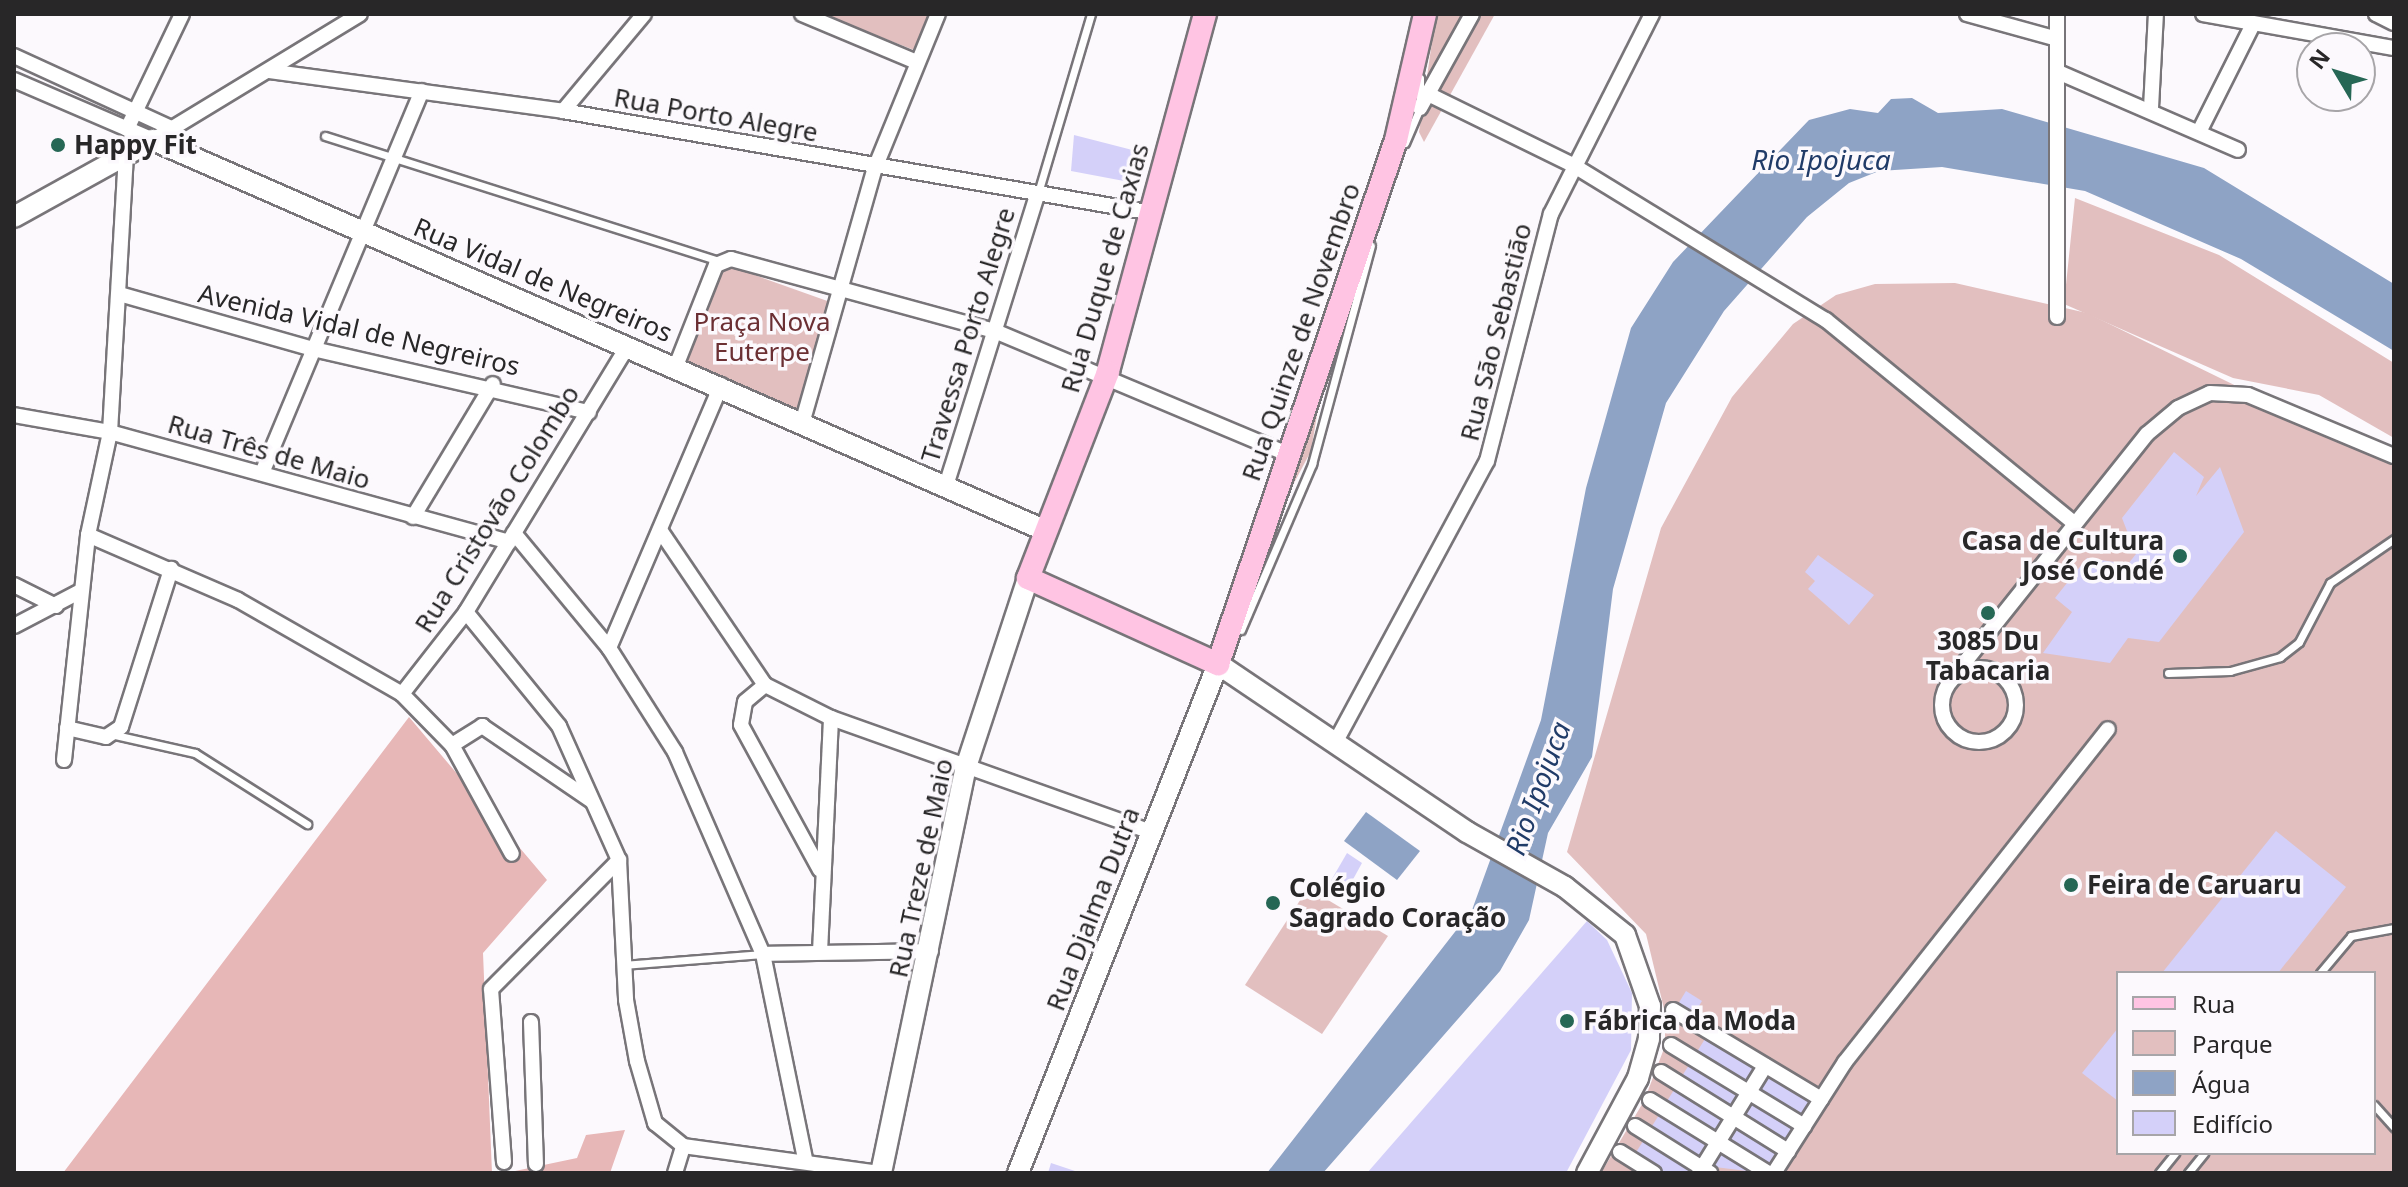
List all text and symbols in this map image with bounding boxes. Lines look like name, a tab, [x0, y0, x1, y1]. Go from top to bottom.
north arrow	[2296, 32, 2376, 112]
text: N	[2301, 42, 2336, 75]
street label: Rua Porto Alegre	[612, 82, 820, 148]
place label: Happy Fit	[74, 129, 197, 161]
marker: Happy Fit	[49, 136, 67, 154]
street label: Rua Duque de Caxias	[1054, 140, 1156, 396]
water label: Rio Ipojuca	[1751, 142, 1891, 176]
street label: Rua Quinze de Novembro	[1235, 179, 1367, 485]
street label: Travessa Porto Alegre	[914, 204, 1022, 466]
street label: Rua Vidal de Negreiros	[409, 211, 677, 349]
street label: Rua São Sebastião	[1454, 220, 1538, 444]
street label: Avenida Vidal de Negreiros	[195, 278, 523, 382]
park label: Praça Nova Euterpe	[693, 306, 831, 368]
street label: Rua Cristovão Colombo	[408, 380, 586, 638]
street label: Rua Três de Maio	[164, 408, 374, 496]
place label: Casa de Cultura José Condé	[1961, 525, 2164, 586]
marker: Casa de Cultura José Condé	[2171, 547, 2189, 565]
marker: 3085 Du Tabacaria	[1979, 604, 1997, 622]
place label: 3085 Du Tabacaria	[1926, 625, 2050, 686]
water label: Rio Ipojuca	[1497, 717, 1577, 859]
street label: Rua Treze de Maio	[883, 756, 959, 980]
street label: Rua Djalma Dutra	[1040, 803, 1146, 1015]
place label: Feira de Caruaru	[2087, 869, 2302, 901]
place label: Colégio Sagrado Coração	[1289, 872, 1506, 934]
marker: Feira de Caruaru	[2062, 876, 2080, 894]
marker: Colégio Sagrado Coração	[1264, 894, 1282, 912]
legend	[2116, 971, 2376, 1155]
text: Rua	[2192, 987, 2235, 1020]
place label: Fábrica da Moda	[1583, 1005, 1796, 1037]
marker: Fábrica da Moda	[1558, 1012, 1576, 1030]
text: Parque	[2192, 1027, 2273, 1060]
text: Água	[2192, 1067, 2250, 1100]
text: Edifício	[2192, 1107, 2273, 1140]

